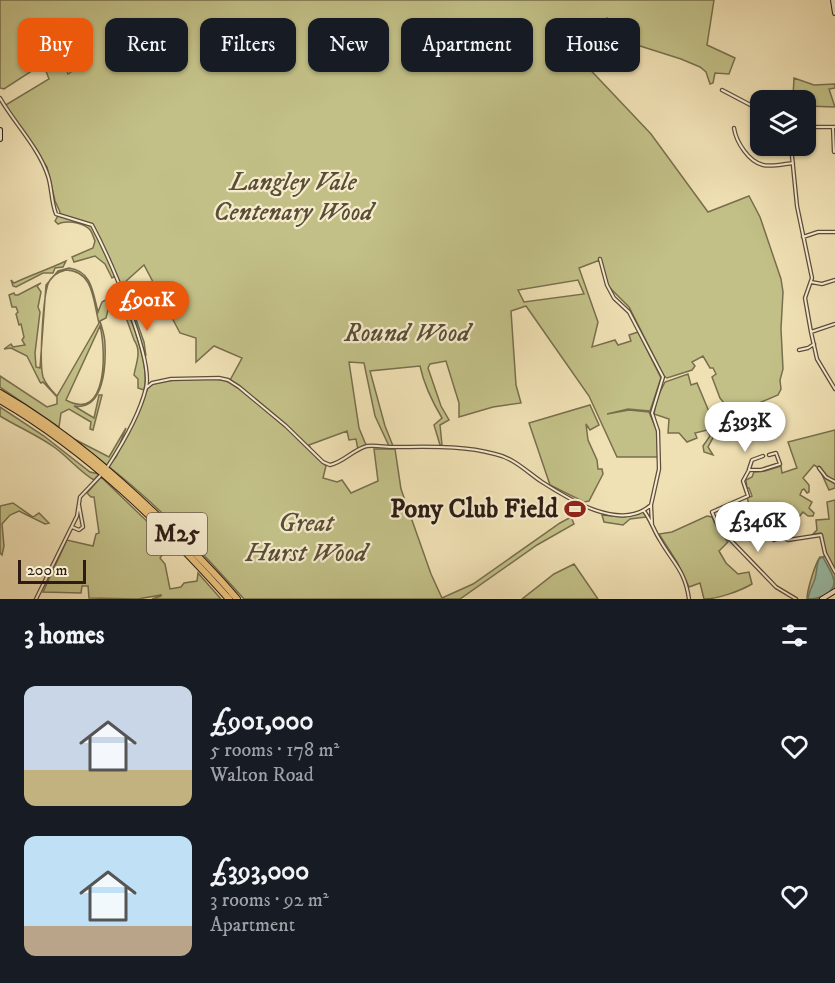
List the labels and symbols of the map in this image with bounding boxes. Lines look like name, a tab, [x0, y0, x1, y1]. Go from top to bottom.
park label: Langley Vale Centenary Wood	[213, 166, 377, 229]
pin: £901K	[105, 281, 189, 332]
park label: Round Wood	[343, 317, 473, 350]
pin: £393K	[703, 402, 787, 453]
place label: Pony Club Field	[390, 493, 559, 526]
sports icon: Pony Club Field	[563, 497, 587, 521]
pin: £346K	[716, 502, 800, 553]
park label: Great Hurst Wood	[244, 507, 371, 570]
road number: M25	[147, 513, 207, 555]
scale bar	[18, 557, 86, 584]

